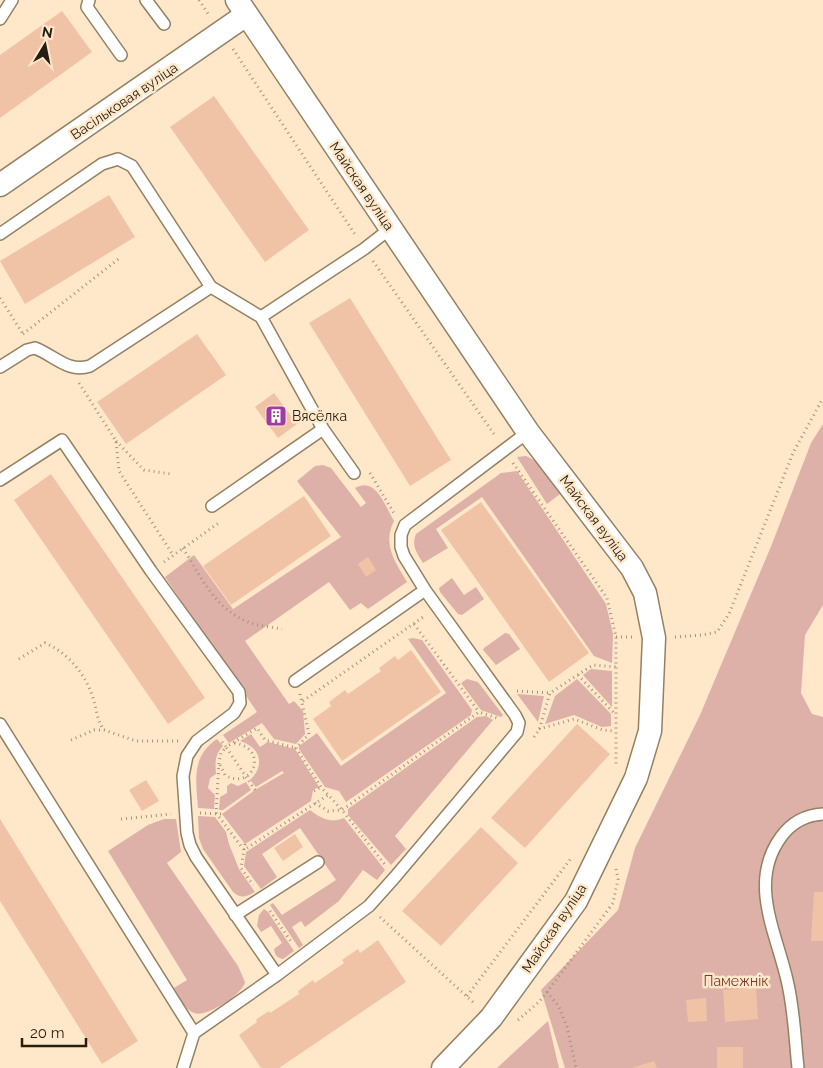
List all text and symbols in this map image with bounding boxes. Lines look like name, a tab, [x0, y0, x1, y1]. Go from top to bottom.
north arrow	[20, 20, 70, 70]
text: N	[41, 23, 54, 41]
street label: Васільковая вуліца	[68, 59, 180, 143]
street label: Майская вуліца	[326, 139, 398, 233]
building icon: Вясёлка	[264, 404, 288, 428]
place label: Вясёлка	[292, 408, 347, 424]
street label: Майская вуліца	[557, 472, 631, 564]
street label: Майская вуліца	[518, 881, 590, 975]
park label: Памежнік	[703, 973, 769, 989]
scale bar	[22, 1016, 86, 1048]
text: 20 m	[30, 1024, 65, 1042]

